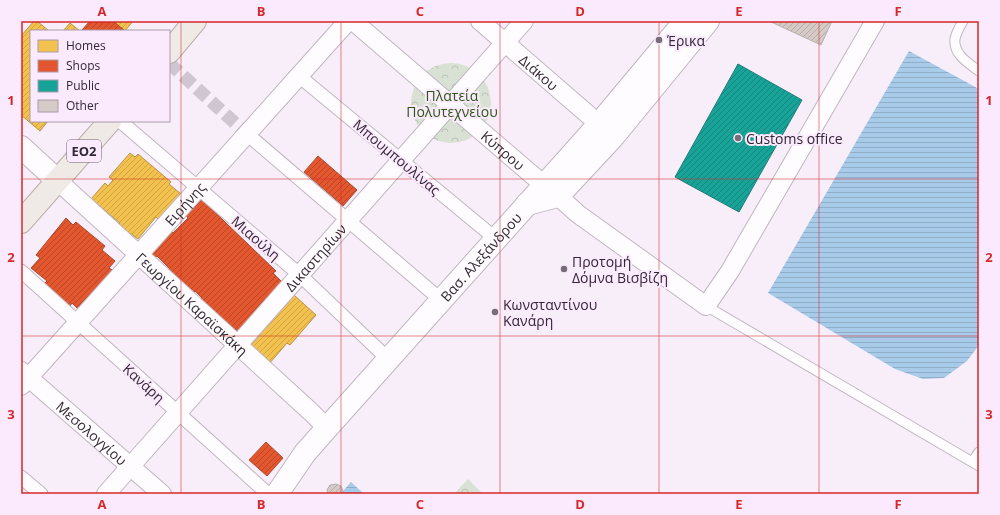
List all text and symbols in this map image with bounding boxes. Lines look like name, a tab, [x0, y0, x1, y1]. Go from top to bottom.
text: A	[98, 2, 107, 20]
text: B	[257, 2, 266, 20]
text: C	[416, 2, 424, 20]
text: D	[575, 2, 585, 20]
text: E	[735, 2, 743, 20]
text: F	[894, 2, 902, 20]
legend	[30, 30, 170, 122]
place label: Έρικα	[666, 31, 705, 50]
marker: Έρικα	[654, 35, 664, 45]
text: Homes	[66, 37, 106, 54]
street label: Διάκου	[515, 50, 562, 94]
text: Shops	[66, 57, 101, 74]
text: Public	[66, 77, 100, 94]
park label: Πλατεία Πολυτεχνείου	[406, 86, 498, 121]
text: 1	[7, 91, 15, 109]
text: 1	[985, 91, 993, 109]
text: Other	[66, 97, 99, 114]
street label: Μπουμπουλίνας	[349, 115, 445, 199]
street label: Κύπρου	[477, 126, 529, 174]
place label: Customs office	[746, 129, 843, 148]
marker: Customs office	[733, 133, 743, 143]
road number: ΕΟ2	[67, 140, 101, 162]
street label: Ειρήνης	[160, 177, 209, 229]
street label: Βασ. Αλεξάνδρου	[436, 208, 525, 305]
street label: Μιαούλη	[228, 211, 284, 265]
street label: Δικαστηρίων	[280, 219, 350, 295]
text: 2	[7, 248, 15, 266]
street label: Γεωργίου Καραϊσκάκη	[132, 248, 252, 360]
text: 2	[985, 248, 993, 266]
place label: Προτομή Δόμνα Βισβίζη	[572, 252, 668, 287]
marker: Προτομή Δόμνα Βισβίζη	[559, 264, 569, 274]
place label: Κωνσταντίνου Κανάρη	[503, 295, 597, 330]
marker: Κωνσταντίνου Κανάρη	[490, 307, 500, 317]
street label: Κανάρη	[119, 359, 169, 407]
street label: Μεσολογγίου	[52, 397, 131, 469]
text: 3	[7, 405, 15, 423]
text: 3	[985, 405, 993, 423]
text: A	[98, 495, 107, 513]
text: B	[257, 495, 266, 513]
text: C	[416, 495, 424, 513]
text: D	[575, 495, 585, 513]
text: E	[735, 495, 743, 513]
text: F	[894, 495, 902, 513]

